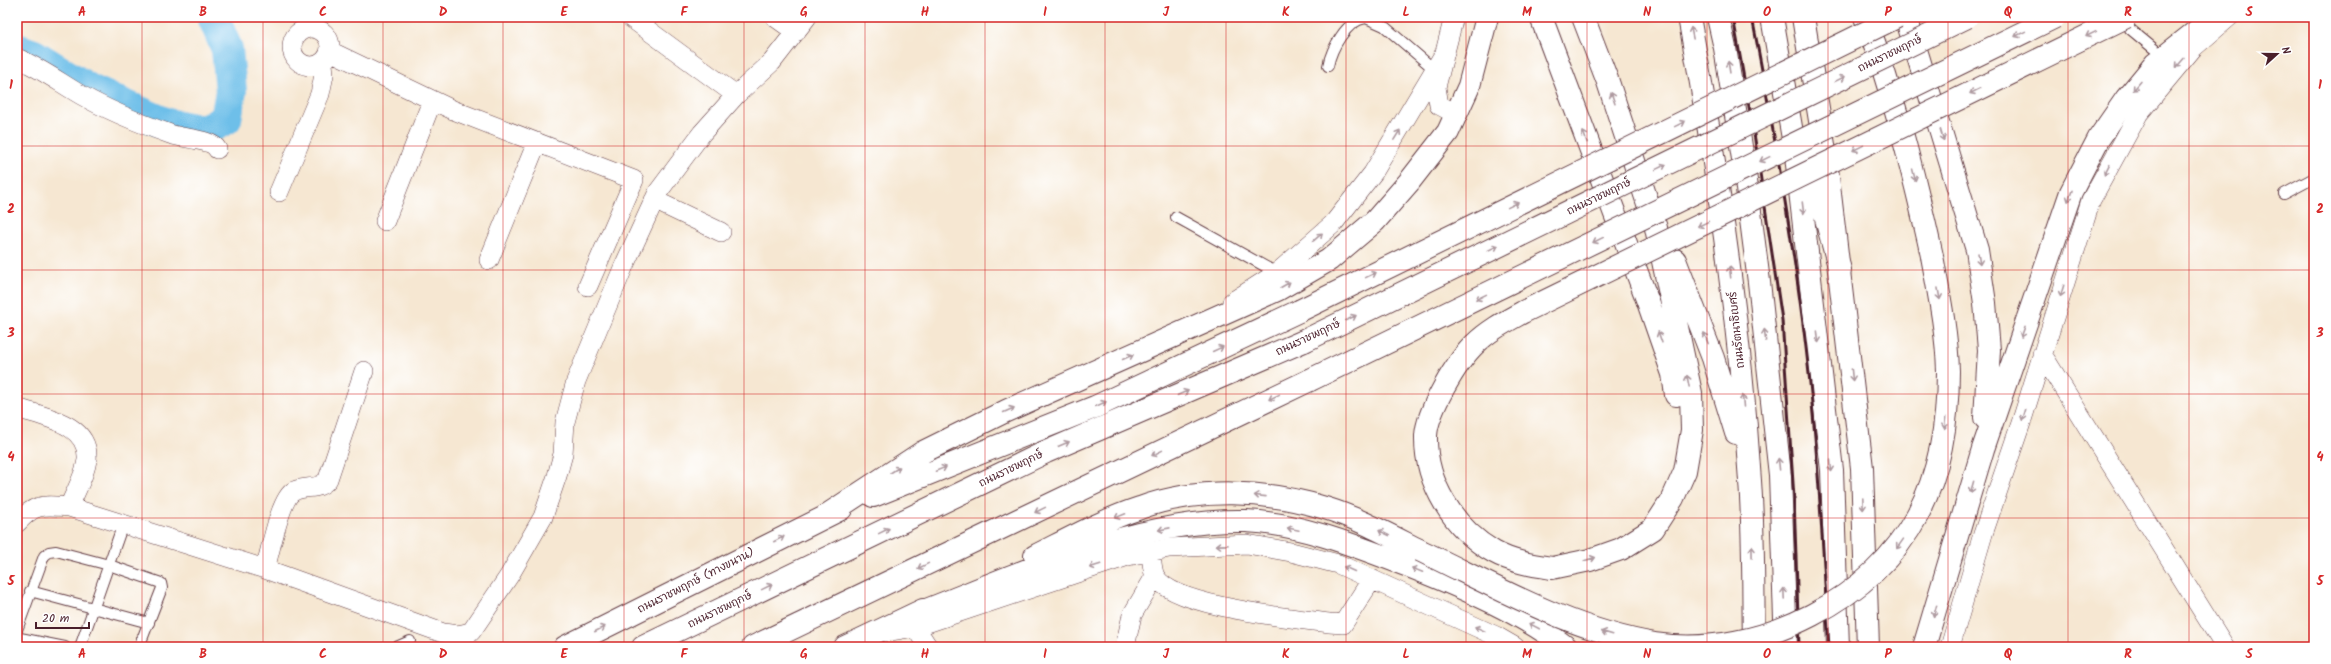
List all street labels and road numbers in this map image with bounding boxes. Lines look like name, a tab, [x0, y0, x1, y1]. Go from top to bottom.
street label: ถนนราชพฤกษ์	[1855, 31, 1925, 77]
street label: ถนนราชพฤกษ์	[1564, 174, 1634, 220]
street label: ถนนรัตนาธิเบศร์	[1724, 290, 1750, 369]
street label: ถนนราชพฤกษ์	[1273, 315, 1343, 361]
street label: ถนนราชพฤกษ์	[976, 446, 1046, 492]
street label: ถนนราชพฤกษ์ (ทางขนาน)	[635, 546, 757, 616]
street label: ถนนราชพฤกษ์	[686, 589, 754, 631]

